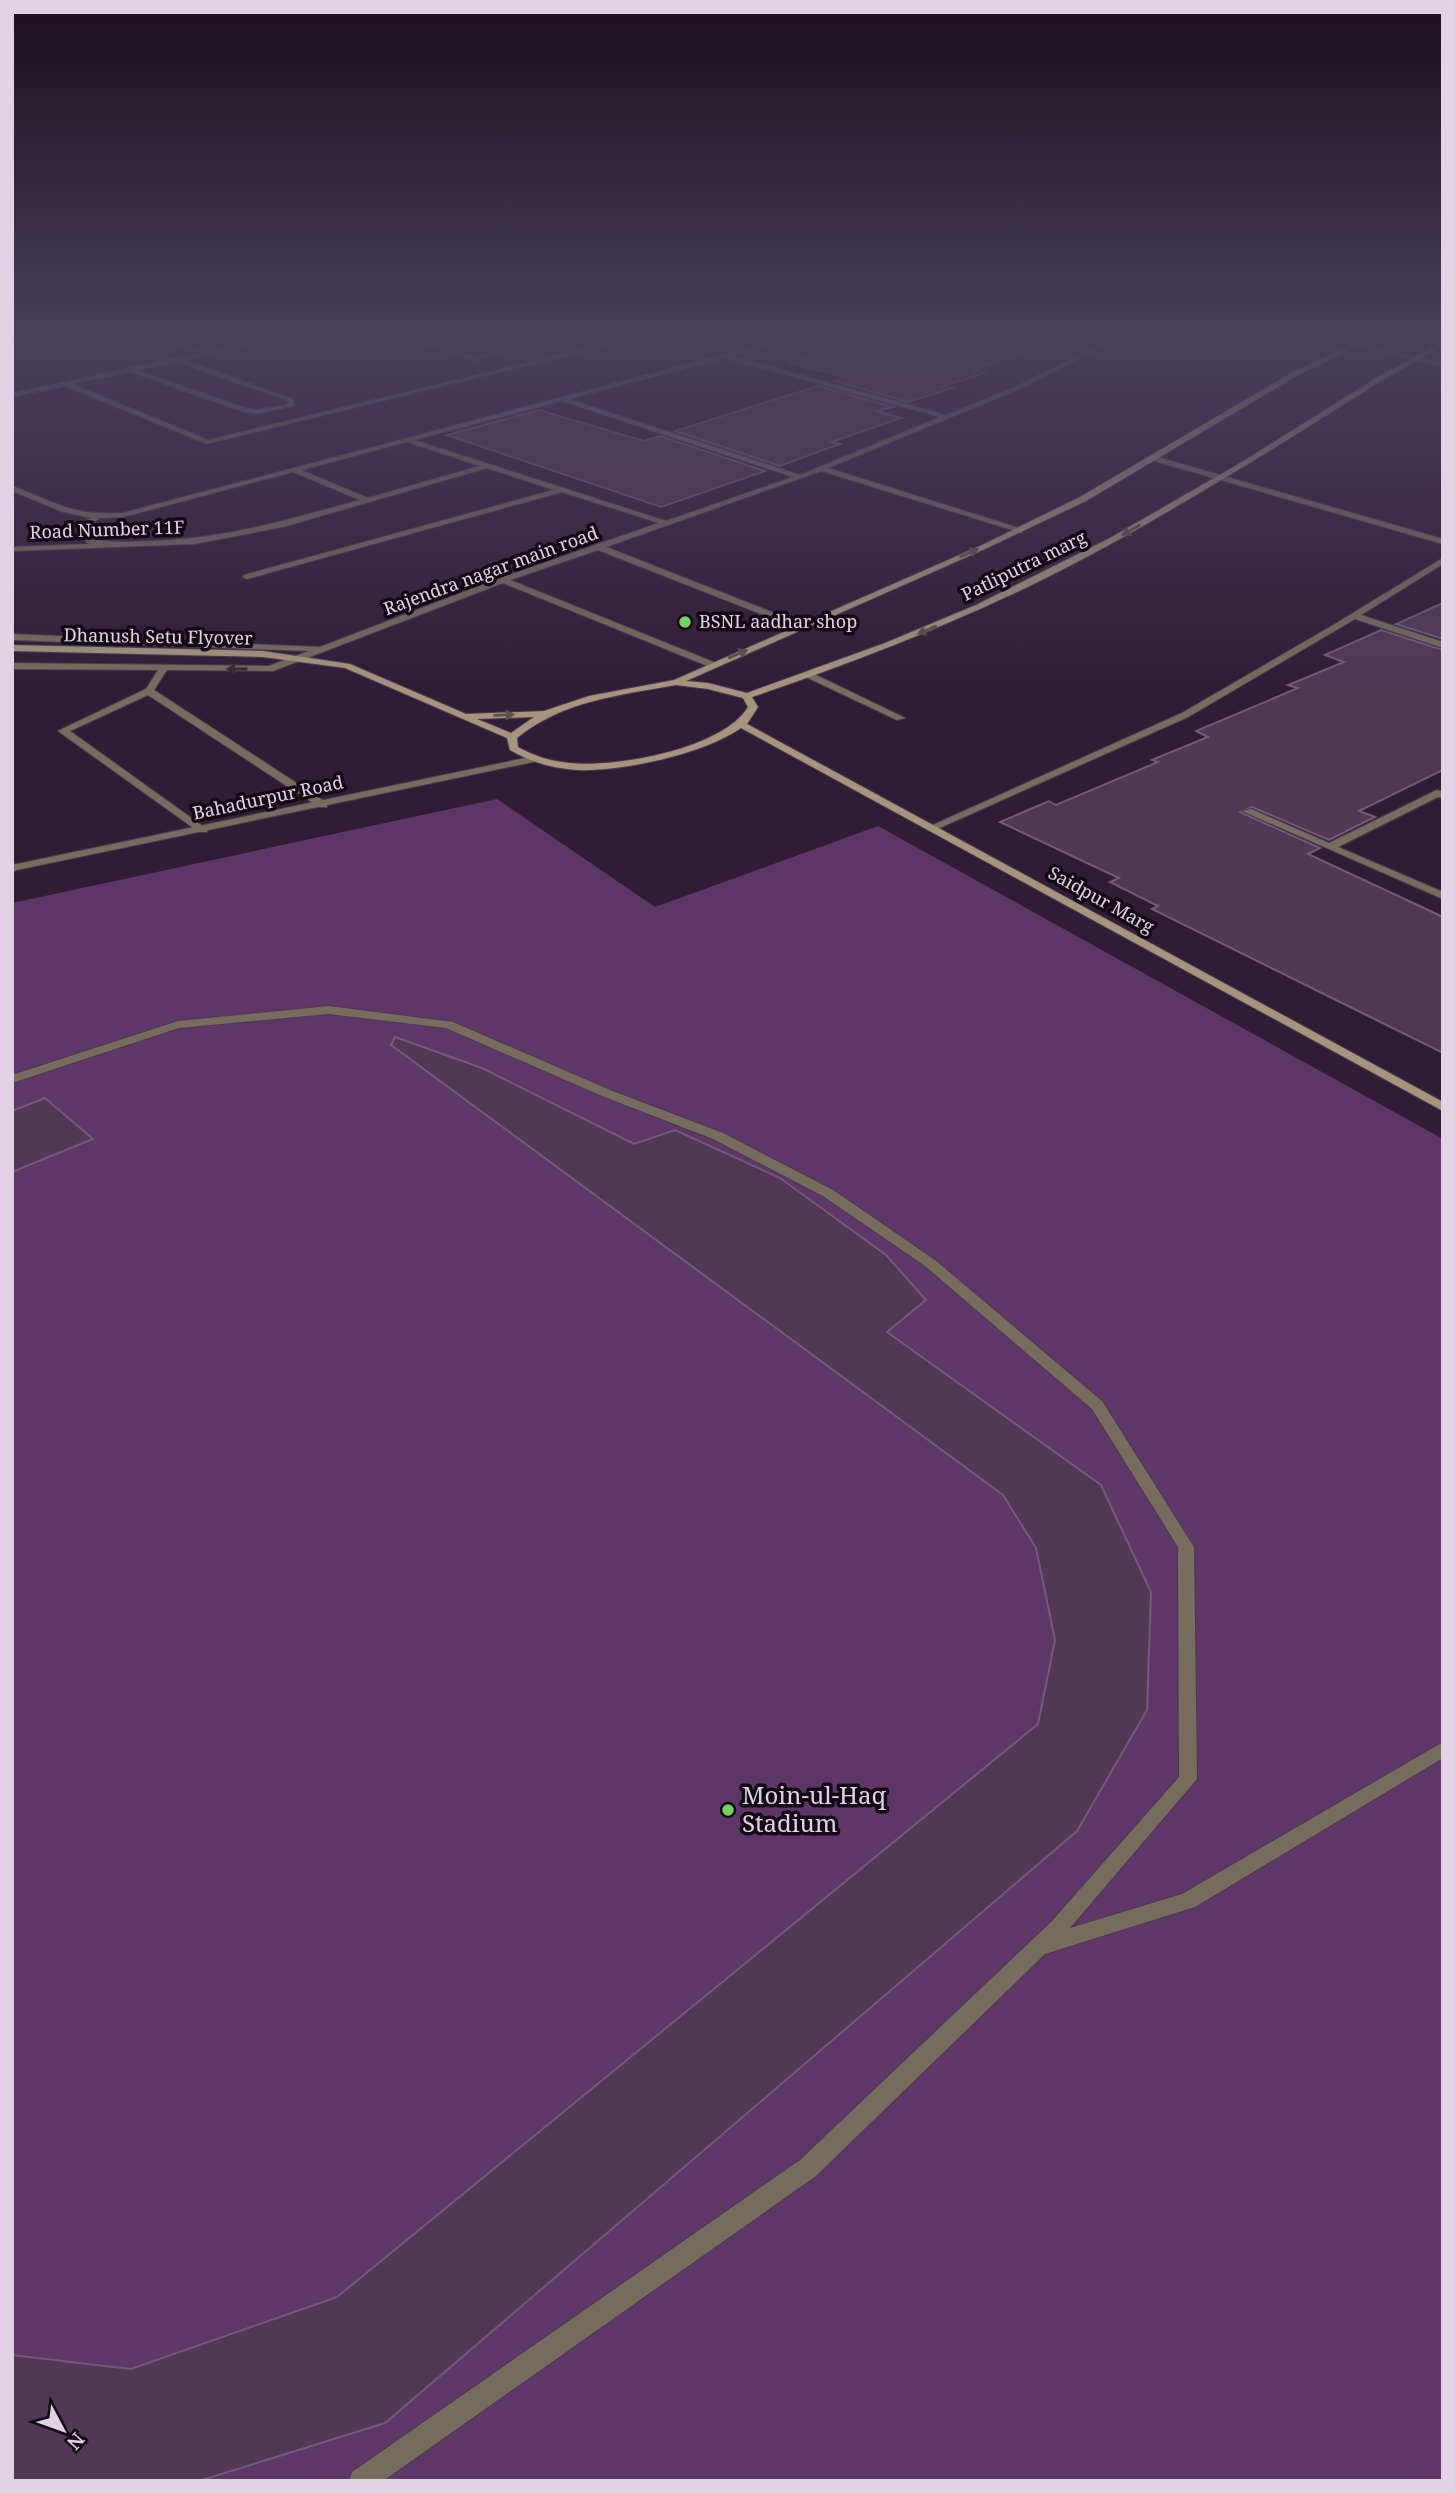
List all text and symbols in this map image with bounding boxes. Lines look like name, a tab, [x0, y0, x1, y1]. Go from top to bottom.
street label: Road Number 11F	[29, 514, 185, 544]
street label: Rajendra nagar main road	[380, 520, 601, 620]
one-way arrow	[1122, 523, 1141, 536]
street label: Patliputra marg	[957, 524, 1090, 606]
one-way arrow	[959, 547, 979, 559]
place label: BSNL aadhar shop	[699, 609, 857, 633]
marker: BSNL aadhar shop	[677, 614, 693, 630]
street label: Dhanush Setu Flyover	[63, 622, 253, 650]
one-way arrow	[917, 624, 937, 636]
one-way arrow	[728, 648, 749, 659]
one-way arrow	[226, 663, 248, 675]
one-way arrow	[493, 709, 515, 721]
street label: Bahadurpur Road	[190, 769, 345, 825]
street label: Saidpur Marg	[1044, 860, 1159, 938]
place label: Moin-ul-Haq Stadium	[742, 1778, 887, 1839]
marker: Moin-ul-Haq Stadium	[720, 1802, 736, 1818]
north arrow	[28, 2395, 98, 2465]
text: N	[61, 2427, 91, 2455]

